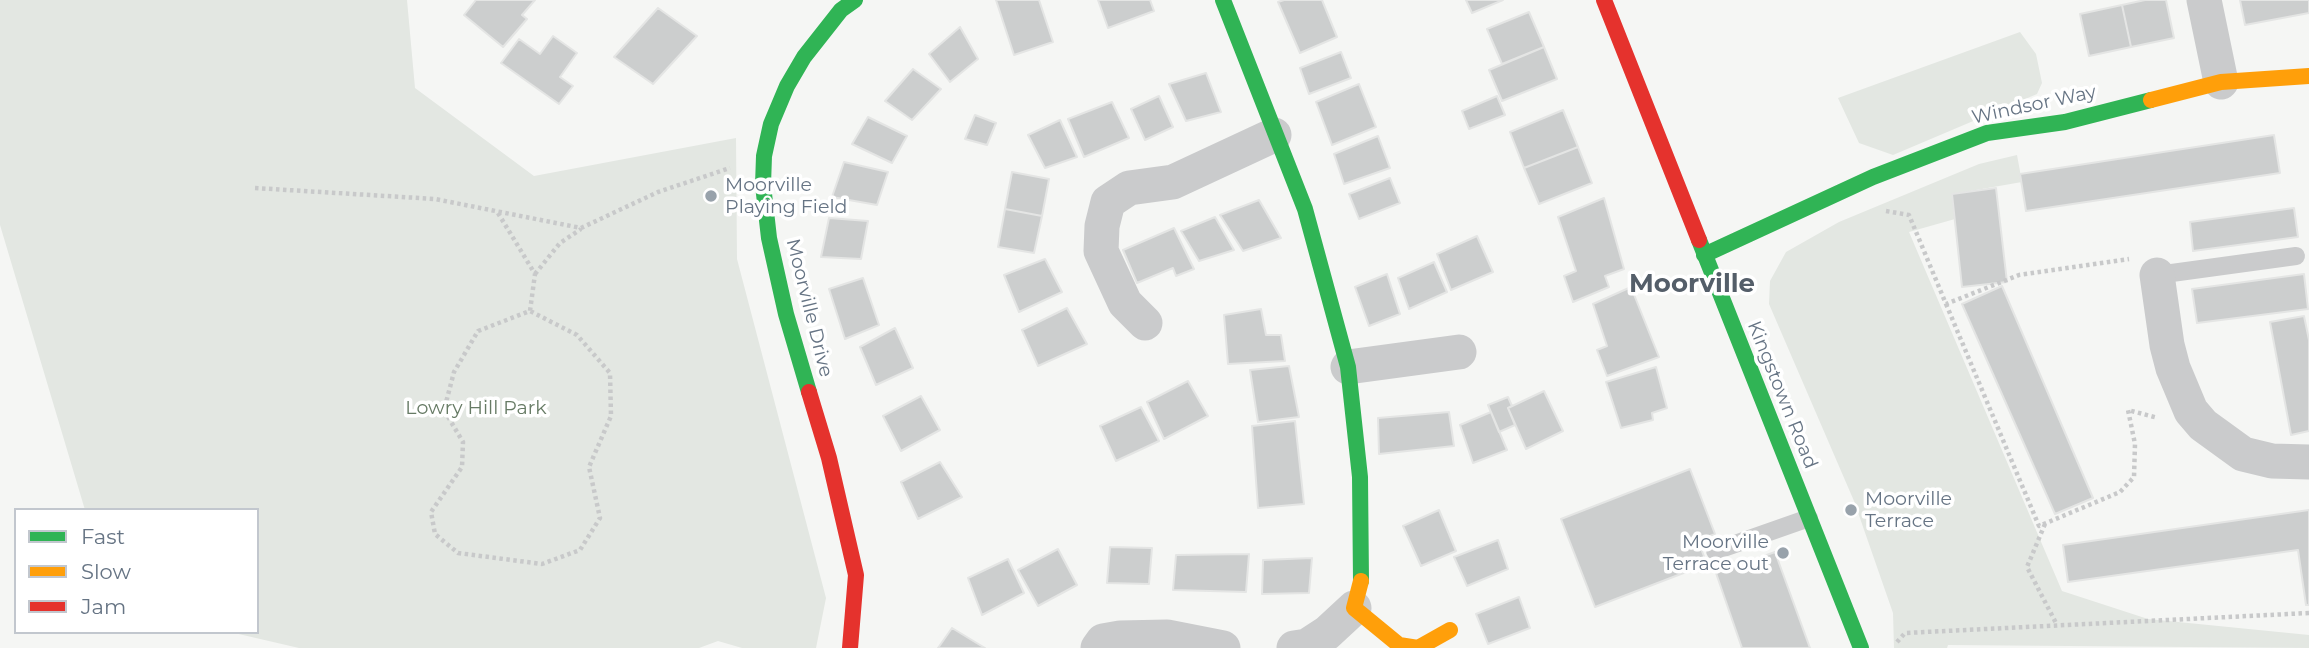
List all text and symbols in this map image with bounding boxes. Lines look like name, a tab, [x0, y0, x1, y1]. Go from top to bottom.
street label: Windsor Way	[1970, 81, 2098, 129]
place label: Moorville Playing Field	[725, 174, 847, 218]
marker: Moorville Playing Field	[703, 188, 719, 204]
street label: Moorville Drive	[781, 236, 837, 380]
district label: Moorville	[1629, 268, 1755, 300]
street label: Kingstown Road	[1742, 318, 1822, 472]
park label: Lowry Hill Park	[405, 397, 547, 419]
place label: Moorville Terrace	[1865, 488, 1952, 532]
marker: Moorville Terrace	[1843, 502, 1859, 518]
legend	[14, 508, 259, 634]
text: Fast	[81, 524, 125, 549]
place label: Moorville Terrace out	[1663, 531, 1769, 575]
marker: Moorville Terrace out	[1775, 545, 1791, 561]
text: Slow	[81, 559, 131, 584]
text: Jam	[81, 594, 126, 619]

